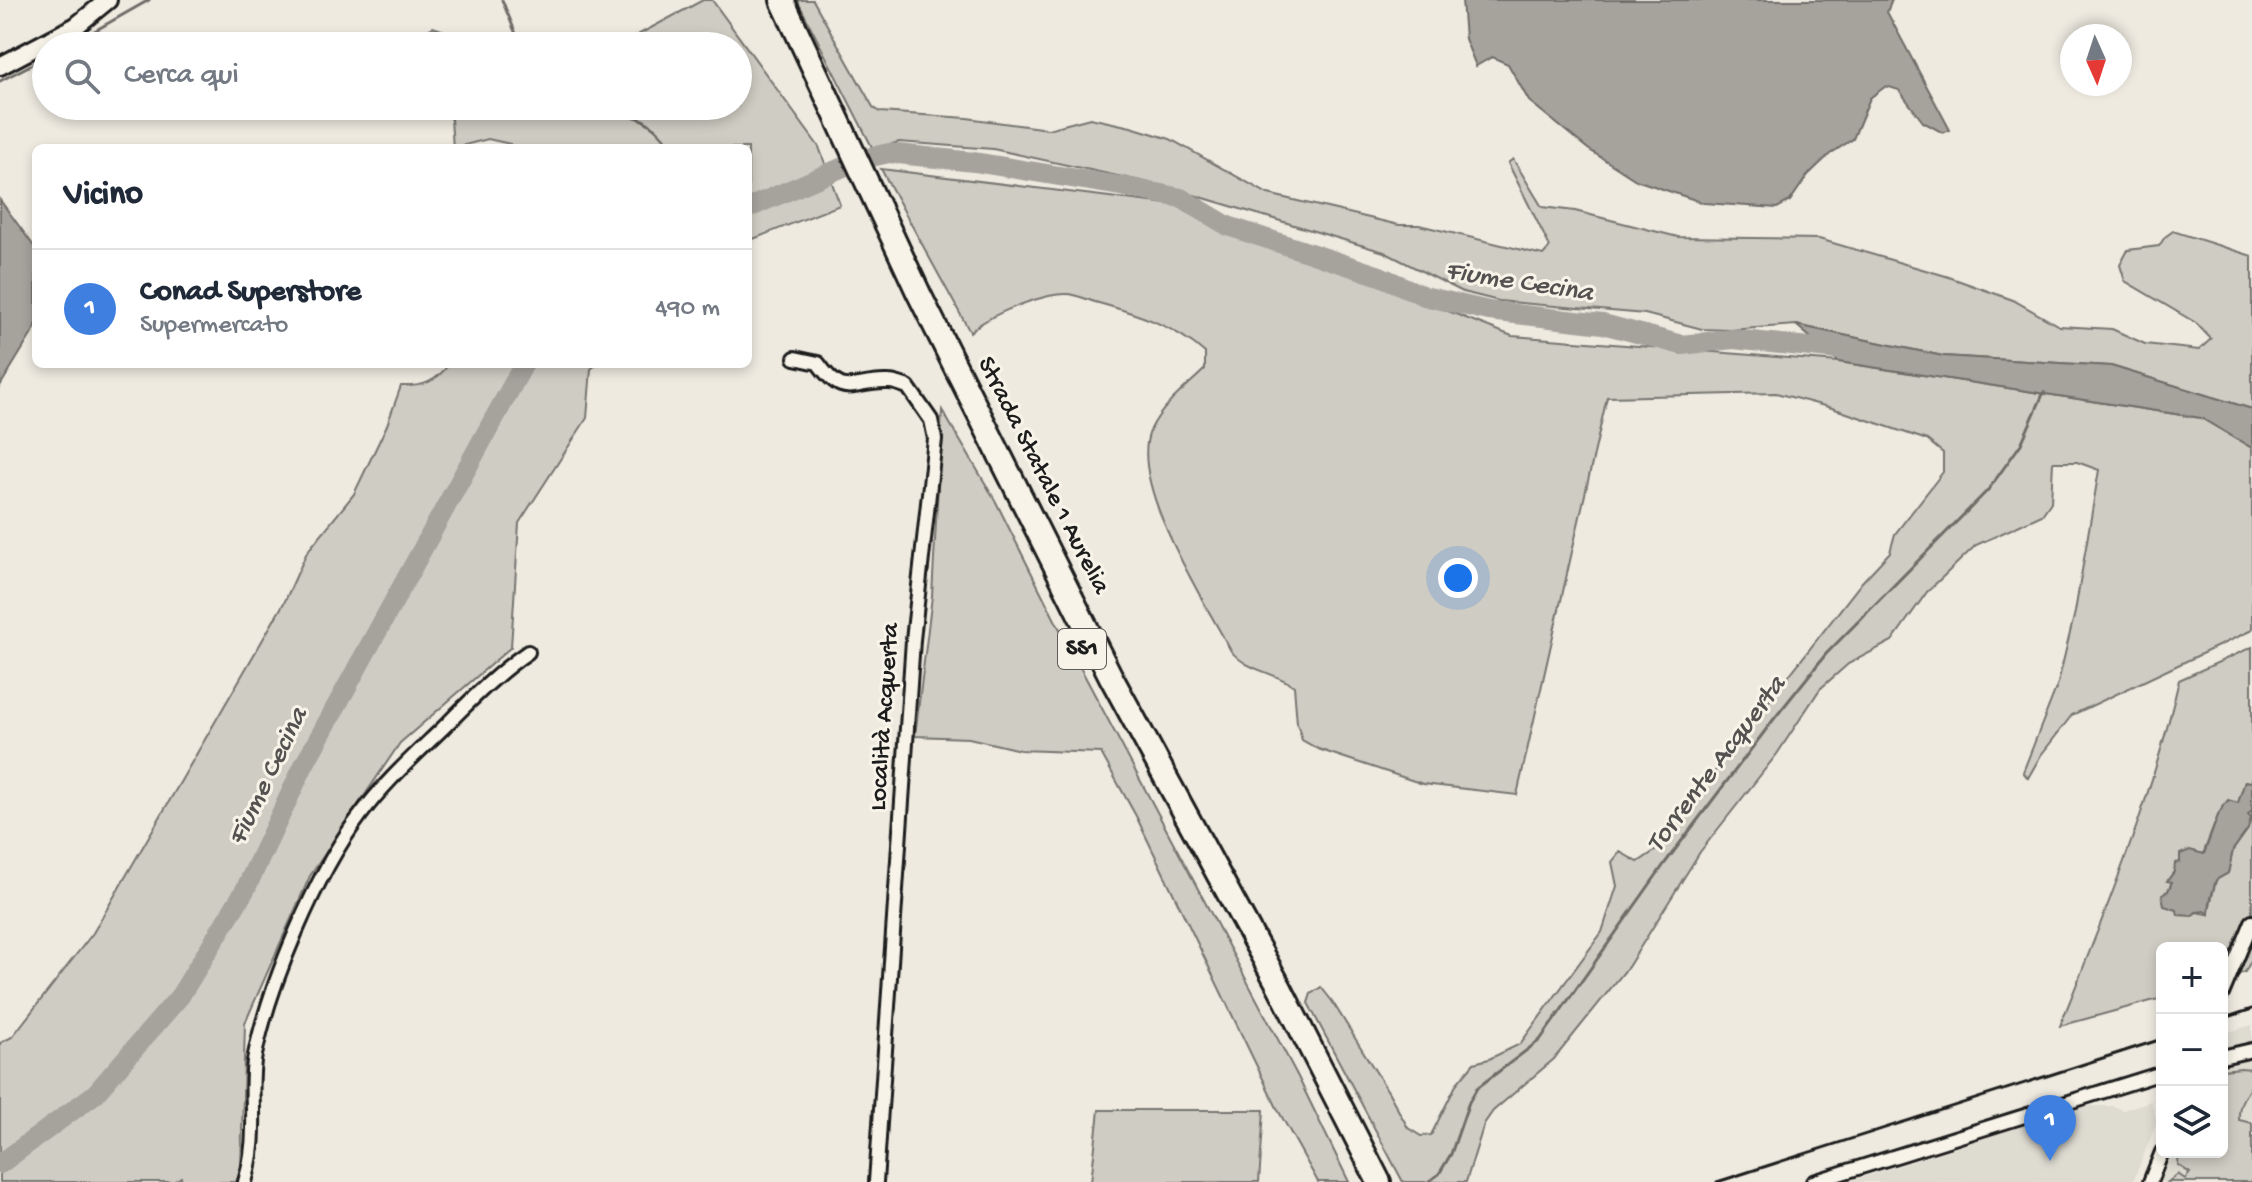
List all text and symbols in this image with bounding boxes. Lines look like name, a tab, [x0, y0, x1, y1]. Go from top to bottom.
north arrow	[2060, 24, 2132, 96]
search box	[32, 32, 752, 120]
icon: search	[60, 54, 104, 98]
text: Cerca qui	[124, 59, 239, 94]
text: Vicino	[64, 176, 143, 216]
water label: Fiume Cecina	[1443, 255, 1596, 311]
text: Conad Superstore	[140, 276, 361, 311]
text: 1	[85, 294, 95, 325]
text: 490 m	[655, 294, 720, 325]
text: Supermercato	[140, 311, 288, 342]
street label: Strada Statale 1 Aurelia	[969, 352, 1116, 601]
your location	[1438, 558, 1478, 598]
street label: Località Acquerta	[864, 620, 908, 812]
road number: SS1	[1058, 629, 1106, 669]
water label: Torrente Acquerta	[1640, 669, 1795, 860]
water label: Fiume Cecina	[222, 702, 317, 851]
map controls	[2156, 942, 2228, 1158]
button: +	[2156, 942, 2228, 1014]
button: −	[2156, 1014, 2228, 1086]
button: layers	[2156, 1086, 2228, 1158]
pin: 1	[2024, 1095, 2076, 1161]

